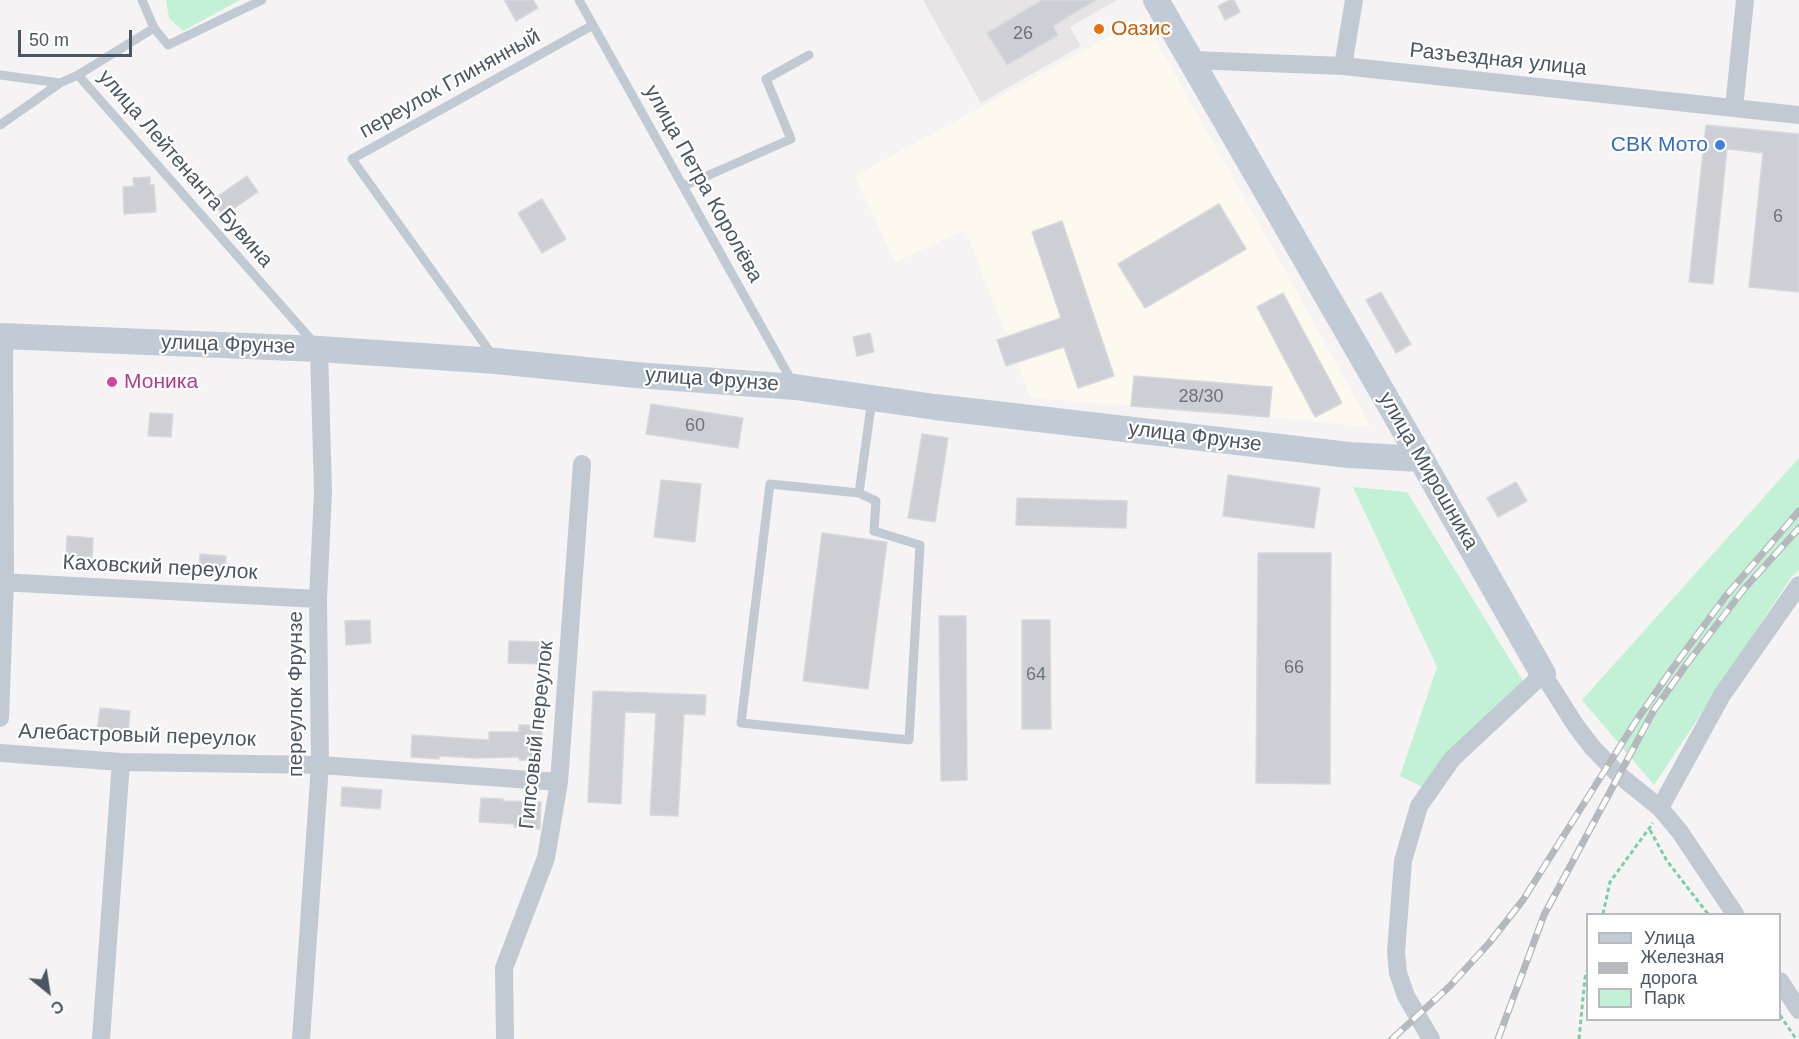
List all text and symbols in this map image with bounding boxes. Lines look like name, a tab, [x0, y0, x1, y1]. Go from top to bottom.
place label: Оазис	[1111, 16, 1171, 42]
scale bar	[21, 18, 135, 56]
marker: Оазис	[1092, 22, 1106, 36]
house number: 26	[1013, 23, 1033, 45]
street label: переулок Глинянный	[355, 24, 545, 144]
text: 50 m	[29, 30, 69, 50]
street label: Разъездная улица	[1408, 38, 1588, 82]
street label: улица Лейтенанта Бувина	[92, 65, 278, 273]
street label: улица Петра Королёва	[638, 81, 768, 287]
place label: СВК Мото	[1611, 132, 1708, 158]
marker: СВК Мото	[1713, 138, 1727, 152]
house number: 6	[1773, 206, 1783, 228]
street label: улица Фрунзе	[161, 330, 295, 360]
street label: улица Фрунзе	[644, 363, 780, 397]
place label: Моника	[124, 369, 198, 395]
marker: Моника	[105, 375, 119, 389]
house number: 28/30	[1178, 386, 1224, 408]
street label: улица Мирошника	[1373, 388, 1483, 554]
house number: 60	[685, 415, 705, 437]
street label: улица Фрунзе	[1127, 416, 1263, 458]
street label: Каховский переулок	[62, 550, 258, 586]
street label: переулок Фрунзе	[283, 611, 309, 777]
street label: Гипсовый переулок	[515, 640, 559, 830]
house number: 66	[1284, 657, 1304, 679]
house number: 64	[1026, 664, 1046, 686]
street label: Алебастровый переулок	[18, 719, 256, 753]
legend	[1586, 913, 1781, 1021]
text: Улица	[1644, 928, 1695, 948]
text: Железная дорога	[1640, 947, 1724, 988]
north arrow	[18, 961, 78, 1021]
text: Парк	[1644, 988, 1685, 1008]
text: С	[48, 997, 67, 1017]

